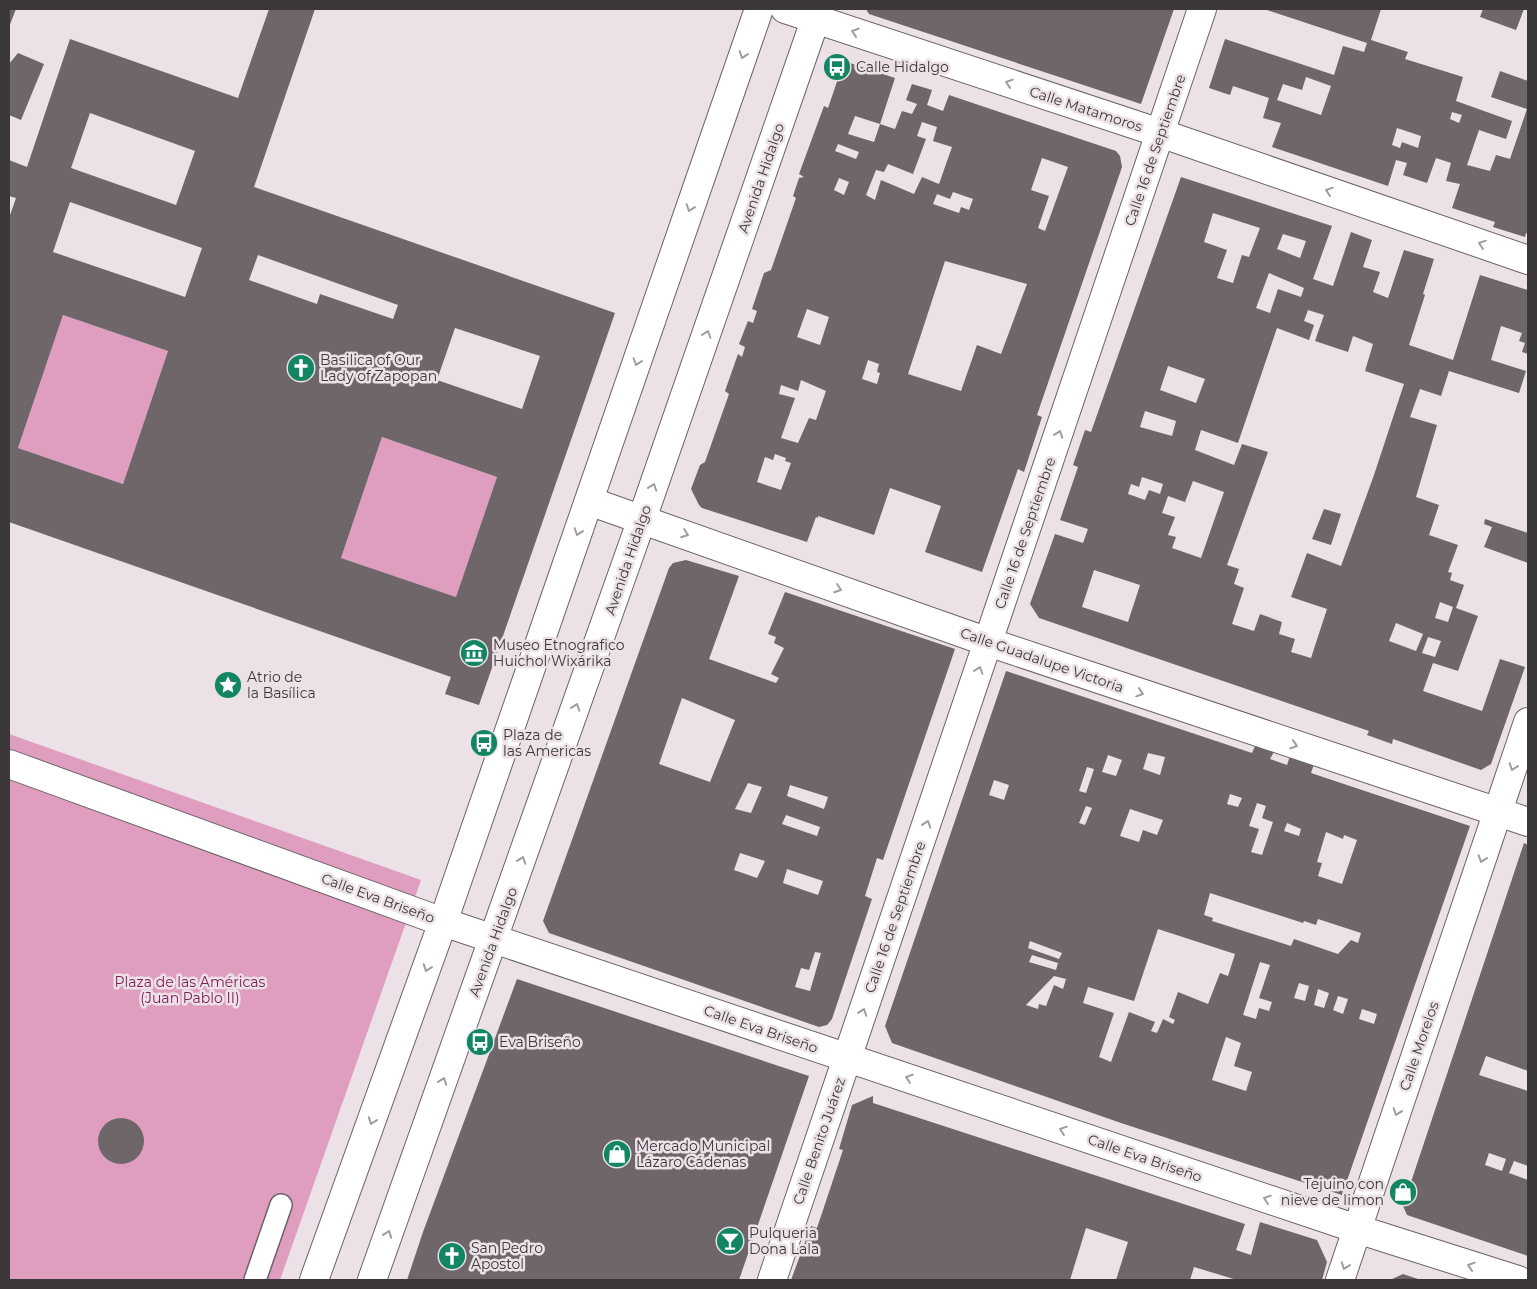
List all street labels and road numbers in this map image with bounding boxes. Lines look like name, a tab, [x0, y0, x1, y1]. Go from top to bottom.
street label: Calle 16 de Septiembre	[1121, 72, 1189, 228]
street label: Calle Matamoros	[1027, 82, 1145, 136]
street label: Avenida Hidalgo	[734, 120, 788, 235]
street label: Calle 16 de Septiembre	[991, 455, 1059, 611]
street label: Avenida Hidalgo	[601, 502, 655, 617]
street label: Calle Guadalupe Victoria	[958, 624, 1126, 696]
street label: Calle 16 de Septiembre	[861, 839, 929, 995]
street label: Calle Eva Briseño	[319, 869, 437, 927]
street label: Avenida Hidalgo	[465, 885, 521, 999]
street label: Calle Morelos	[1395, 999, 1443, 1093]
street label: Calle Eva Briseño	[702, 1001, 821, 1057]
street label: Calle Benito Juárez	[789, 1075, 849, 1207]
street label: Calle Eva Briseño	[1086, 1130, 1205, 1186]

